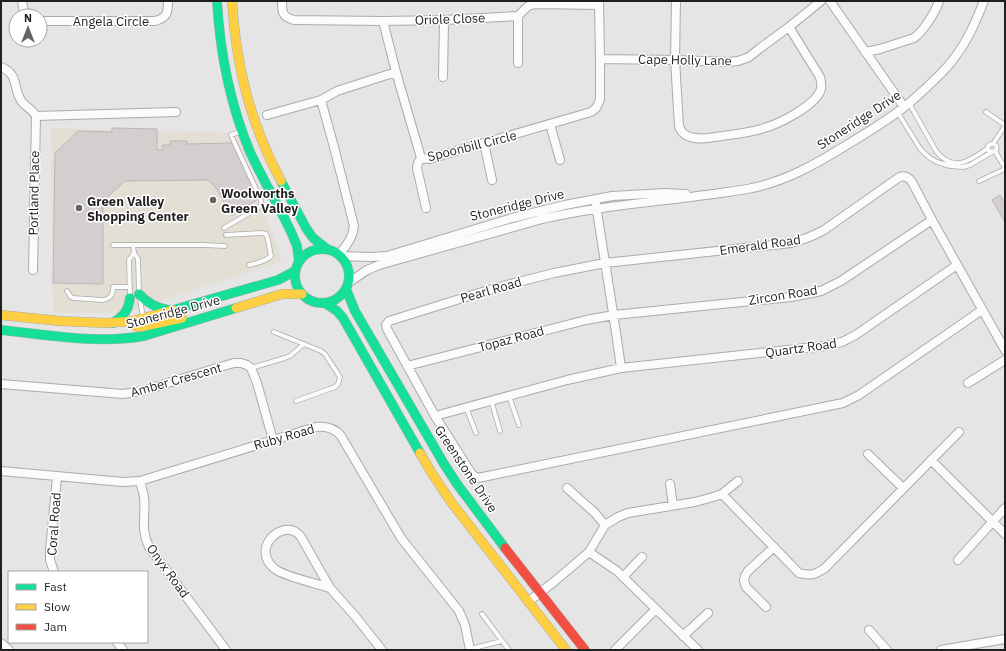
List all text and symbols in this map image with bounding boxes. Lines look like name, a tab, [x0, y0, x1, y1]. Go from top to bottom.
north arrow	[8, 8, 48, 48]
street label: Oriole Close	[414, 9, 486, 29]
text: N	[24, 11, 32, 25]
street label: Angela Circle	[73, 13, 149, 30]
street label: Cape Holly Lane	[638, 51, 732, 69]
street label: Stoneridge Drive	[814, 87, 904, 153]
street label: Spoonbill Circle	[426, 127, 518, 165]
street label: Portland Place	[25, 150, 43, 236]
place label: Woolworths Green Valley	[221, 185, 298, 217]
street label: Stoneridge Drive	[468, 185, 566, 225]
place label: Green Valley Shopping Center	[87, 193, 189, 225]
marker: Woolworths Green Valley	[208, 195, 218, 205]
marker: Green Valley Shopping Center	[74, 203, 84, 213]
street label: Emerald Road	[718, 231, 802, 259]
street label: Pearl Road	[458, 273, 524, 307]
street label: Zircon Road	[747, 281, 819, 309]
street label: Stoneridge Drive	[124, 291, 222, 333]
street label: Topaz Road	[476, 322, 546, 356]
street label: Quartz Road	[764, 335, 838, 361]
street label: Amber Crescent	[128, 359, 224, 401]
street label: Ruby Road	[252, 420, 316, 454]
street label: Greenstone Drive	[431, 422, 501, 516]
street label: Coral Road	[43, 492, 65, 556]
street label: Onyx Road	[143, 541, 193, 601]
legend	[8, 571, 148, 643]
text: Fast	[44, 579, 67, 594]
text: Slow	[44, 599, 70, 614]
text: Jam	[44, 619, 67, 634]

